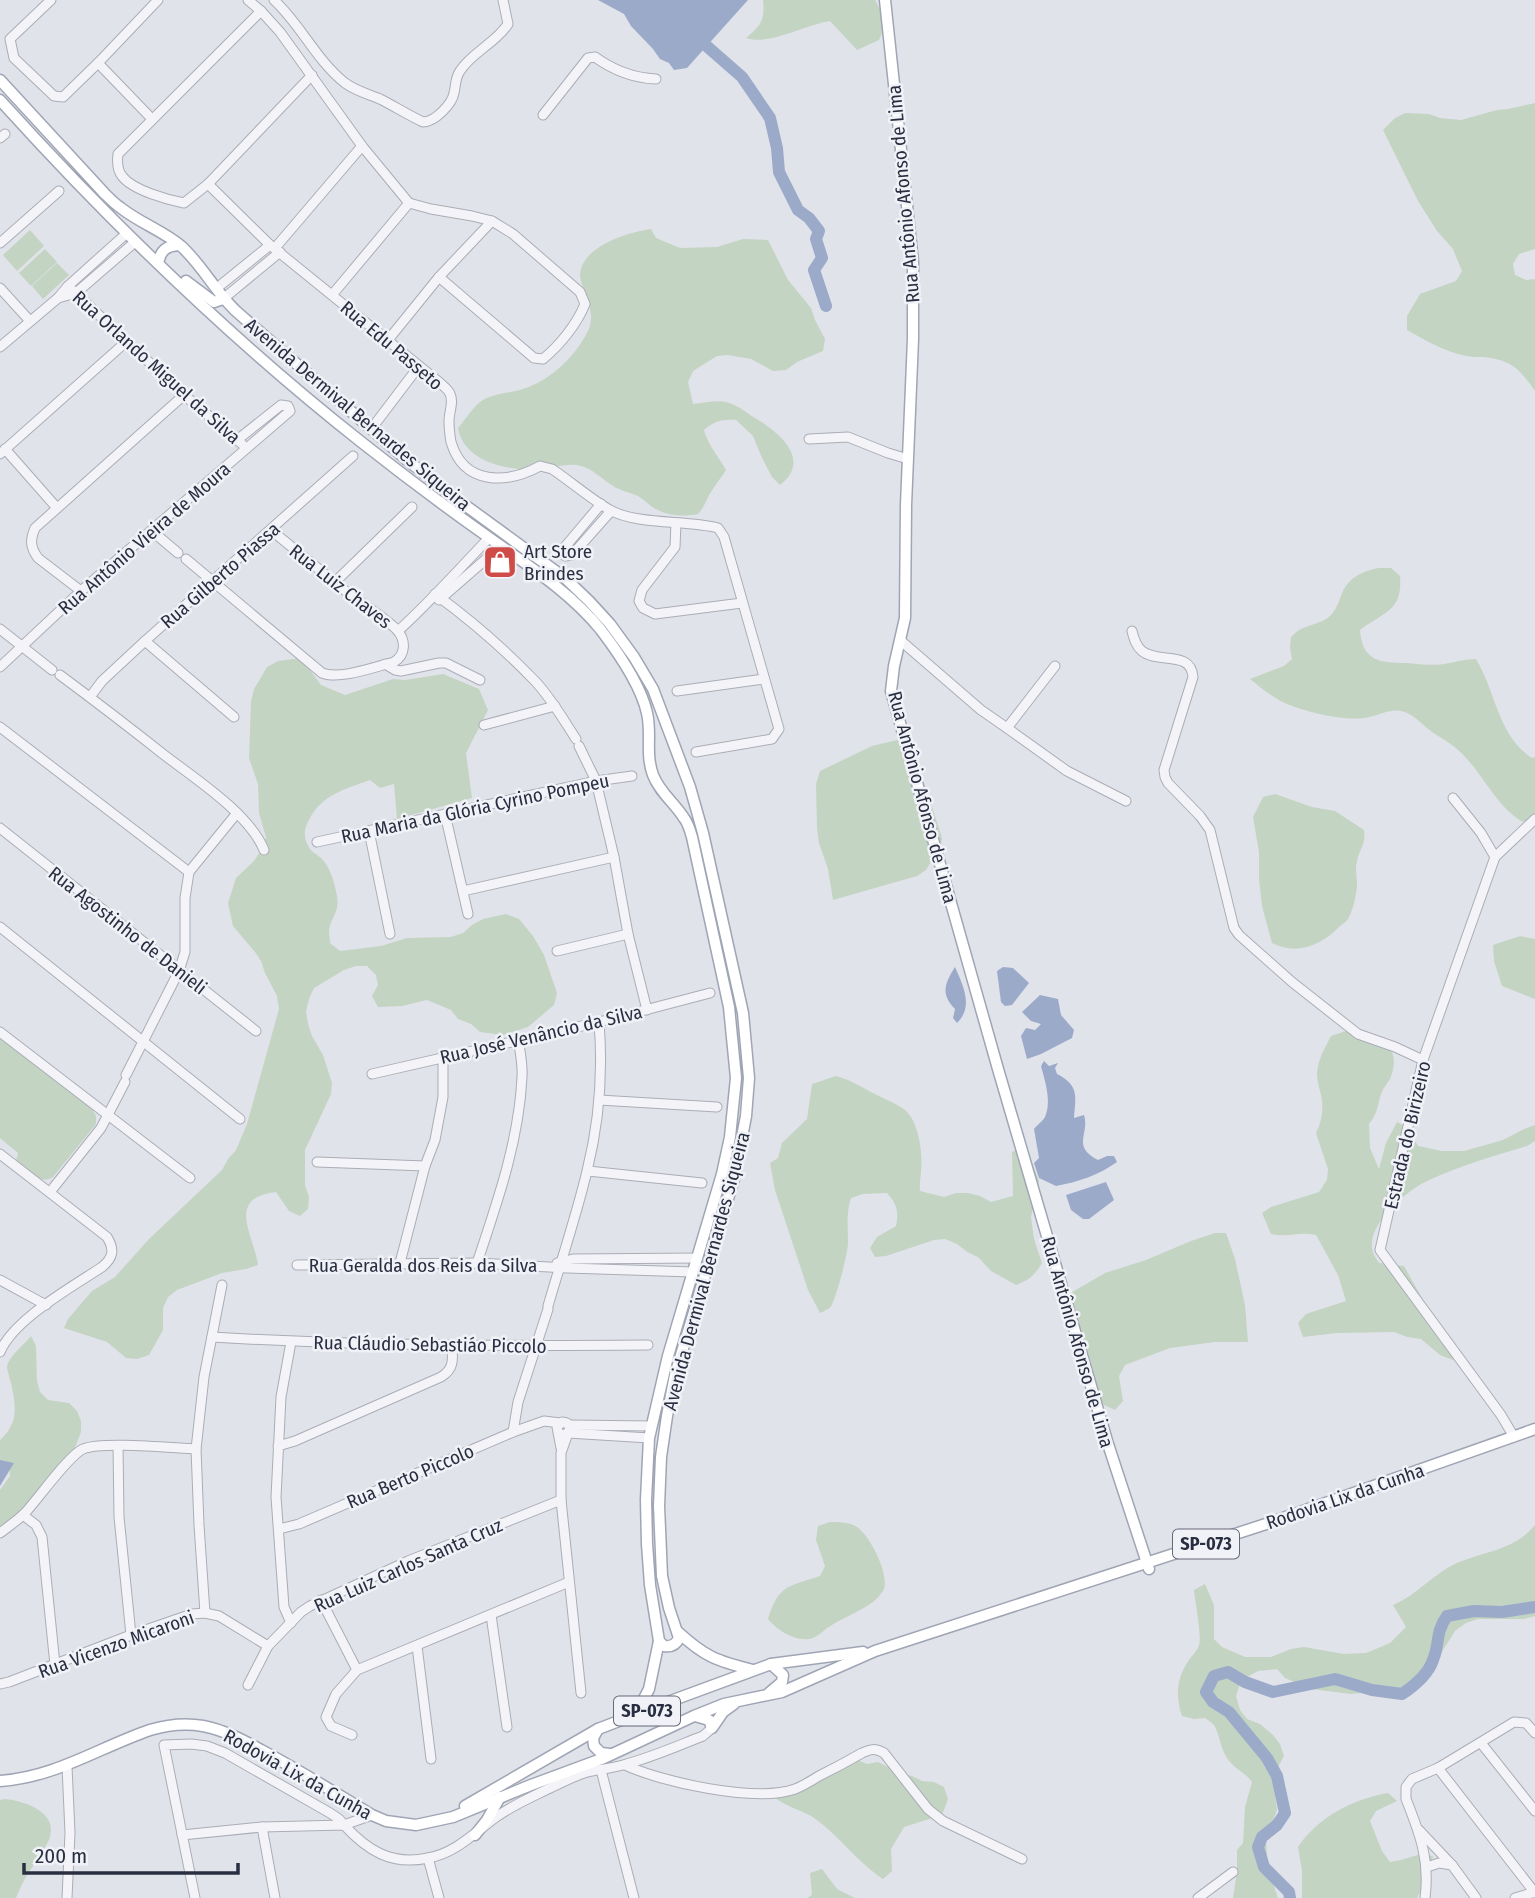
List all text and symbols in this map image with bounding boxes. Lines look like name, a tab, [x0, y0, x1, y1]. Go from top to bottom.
street label: Rua Antônio Afonso de Lima	[883, 84, 924, 304]
street label: Rua Orlando Miguel da Silva	[68, 286, 245, 449]
street label: Rua Edu Passeto	[336, 296, 448, 395]
street label: Avenida Dermival Bernardes Siqueira	[240, 313, 475, 516]
street label: Rua Antônio Vieira de Moura	[54, 457, 235, 619]
street label: Rua Gilberto Piassa	[156, 517, 285, 633]
street label: Rua Luiz Chaves	[285, 539, 396, 633]
place label: Art Store Brindes	[524, 540, 592, 585]
shop icon: Art Store Brindes	[481, 543, 519, 581]
street label: Rua Antônio Afonso de Lima	[883, 689, 962, 906]
street label: Rua Maria da Glória Cyrino Pompeu	[339, 769, 611, 848]
street label: Rua Agostinho de Danieli	[44, 861, 211, 999]
street label: Rua José Venâncio da Silva	[438, 1000, 645, 1069]
street label: Estrada do Birizeiro	[1379, 1059, 1436, 1211]
street label: Avenida Dermival Bernardes Siqueira	[658, 1129, 755, 1413]
street label: Rua Antônio Afonso de Lima	[1036, 1234, 1119, 1450]
street label: Rua Geralda dos Reis da Silva	[309, 1254, 537, 1277]
street label: Rua Cláudio Sebastiáo Piccolo	[313, 1331, 547, 1358]
street label: Rua Berto Piccolo	[343, 1439, 477, 1514]
street label: Rodovia Lix da Cunha	[1263, 1459, 1427, 1534]
street label: Rua Luiz Carlos Santa Cruz	[310, 1513, 506, 1617]
road number: SP-073	[1173, 1530, 1239, 1559]
street label: Rua Vicenzo Micaroni	[35, 1606, 197, 1683]
road number: SP-073	[614, 1696, 680, 1726]
street label: Rodovia Lix da Cunha	[220, 1724, 376, 1825]
scale bar	[24, 1832, 238, 1876]
text: 200 m	[35, 1843, 87, 1869]

